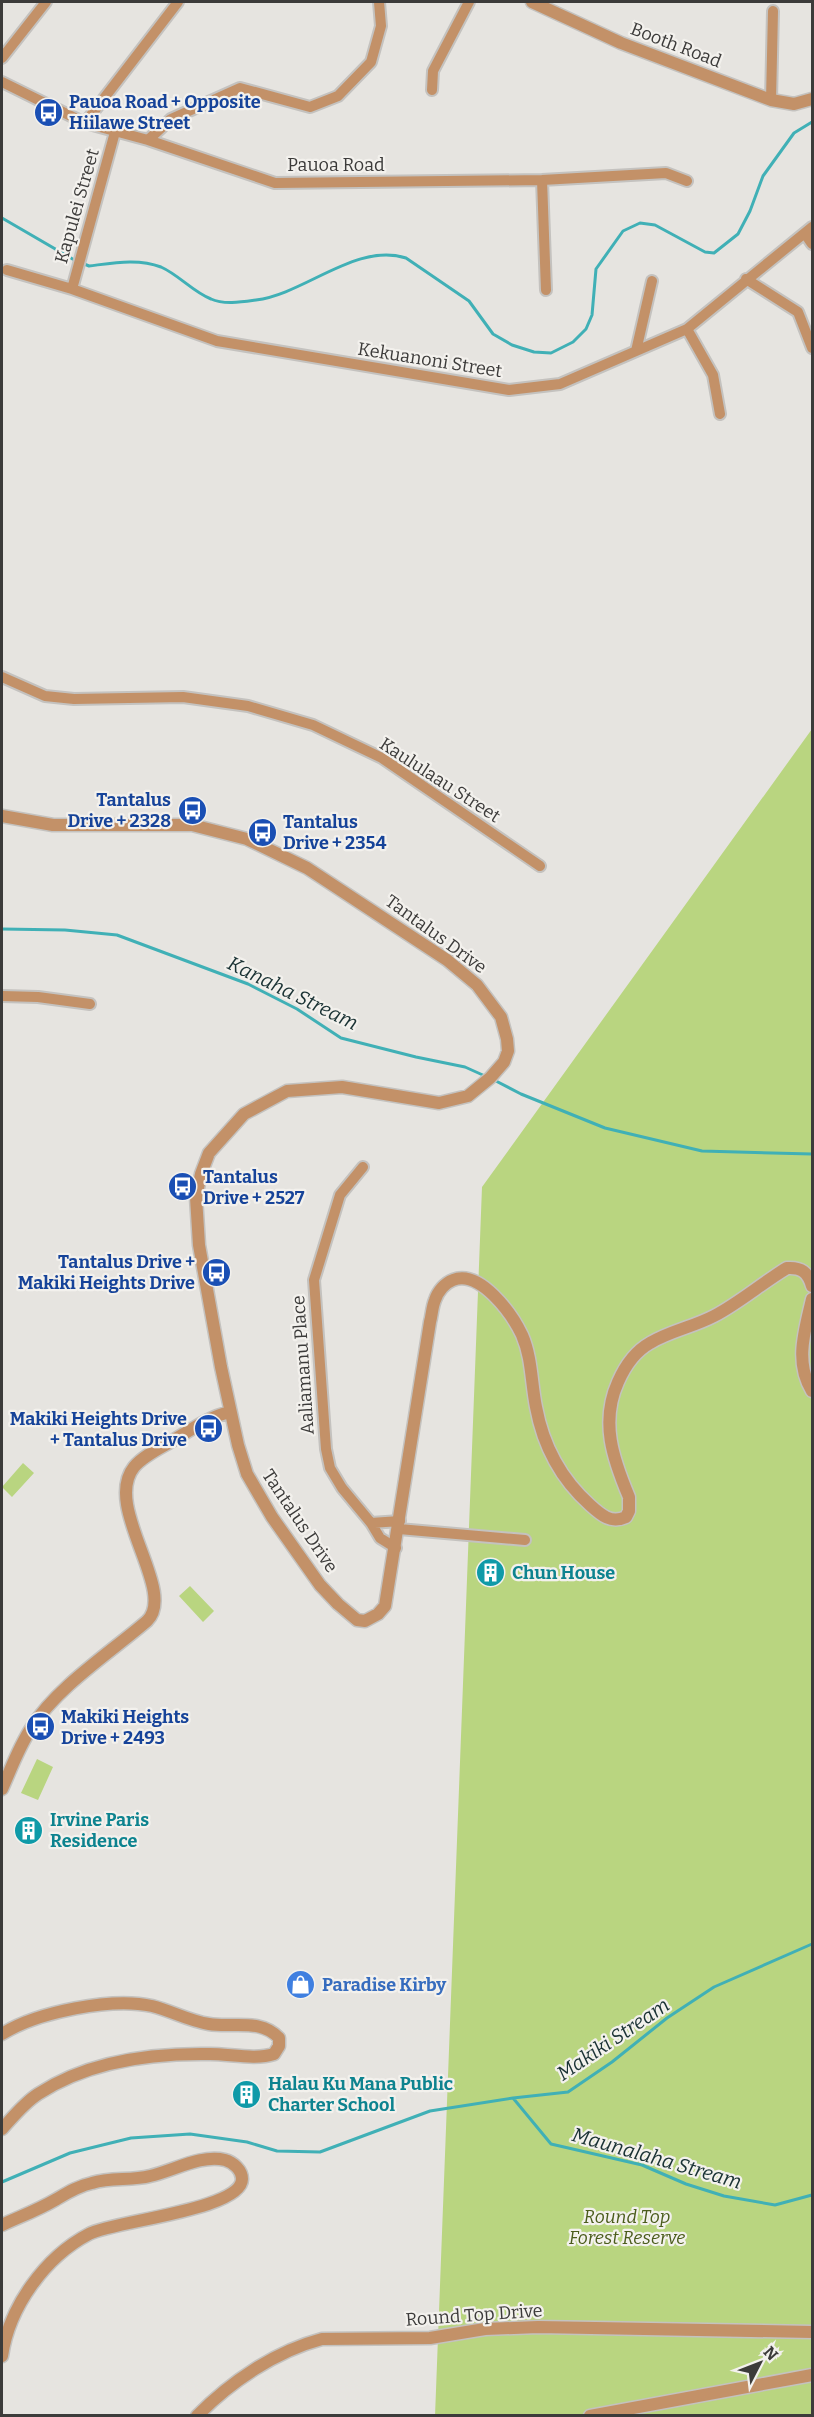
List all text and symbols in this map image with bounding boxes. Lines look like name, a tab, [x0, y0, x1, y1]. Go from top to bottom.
street label: Booth Road	[627, 18, 725, 73]
place label: Pauoa Road + Opposite Hiilawe Street	[69, 91, 261, 134]
bus stop icon: Pauoa Road + Opposite Hiilawe Street	[32, 96, 64, 128]
street label: Kapulei Street	[50, 146, 104, 266]
street label: Pauoa Road	[287, 154, 385, 176]
street label: Kekuanoni Street	[356, 338, 504, 382]
street label: Kaululaau Street	[375, 733, 505, 827]
place label: Tantalus Drive + 2328	[67, 789, 171, 832]
bus stop icon: Tantalus Drive + 2328	[176, 794, 208, 826]
place label: Tantalus Drive + 2354	[283, 811, 386, 854]
bus stop icon: Tantalus Drive + 2354	[246, 816, 278, 848]
street label: Tantalus Drive	[381, 890, 491, 978]
water label: Kanaha Stream	[224, 951, 362, 1035]
place label: Tantalus Drive + 2527	[203, 1166, 305, 1209]
bus stop icon: Tantalus Drive + 2527	[166, 1171, 198, 1203]
place label: Tantalus Drive + Makiki Heights Drive	[18, 1251, 195, 1294]
bus stop icon: Tantalus Drive + Makiki Heights Drive	[200, 1256, 232, 1288]
street label: Aaliamanu Place	[287, 1295, 319, 1435]
place label: Makiki Heights Drive + Tantalus Drive	[10, 1408, 187, 1451]
bus stop icon: Makiki Heights Drive + Tantalus Drive	[192, 1413, 224, 1445]
street label: Tantalus Drive	[257, 1465, 343, 1577]
building icon: Chun House	[475, 1557, 507, 1589]
place label: Chun House	[512, 1562, 615, 1584]
place label: Makiki Heights Drive + 2493	[61, 1706, 189, 1749]
bus stop icon: Makiki Heights Drive + 2493	[24, 1711, 56, 1743]
place label: Irvine Paris Residence	[50, 1809, 149, 1852]
building icon: Irvine Paris Residence	[13, 1814, 45, 1846]
shop icon: Paradise Kirby	[285, 1969, 317, 2001]
place label: Paradise Kirby	[322, 1974, 447, 1996]
water label: Makiki Stream	[552, 1992, 674, 2086]
place label: Halau Ku Mana Public Charter School	[268, 2073, 453, 2116]
building icon: Halau Ku Mana Public Charter School	[231, 2078, 263, 2110]
water label: Maunalaha Stream	[569, 2122, 745, 2194]
park label: Round Top Forest Reserve	[569, 2206, 685, 2249]
street label: Round Top Drive	[405, 2299, 543, 2331]
north arrow	[730, 2333, 790, 2393]
text: N	[760, 2342, 782, 2364]

